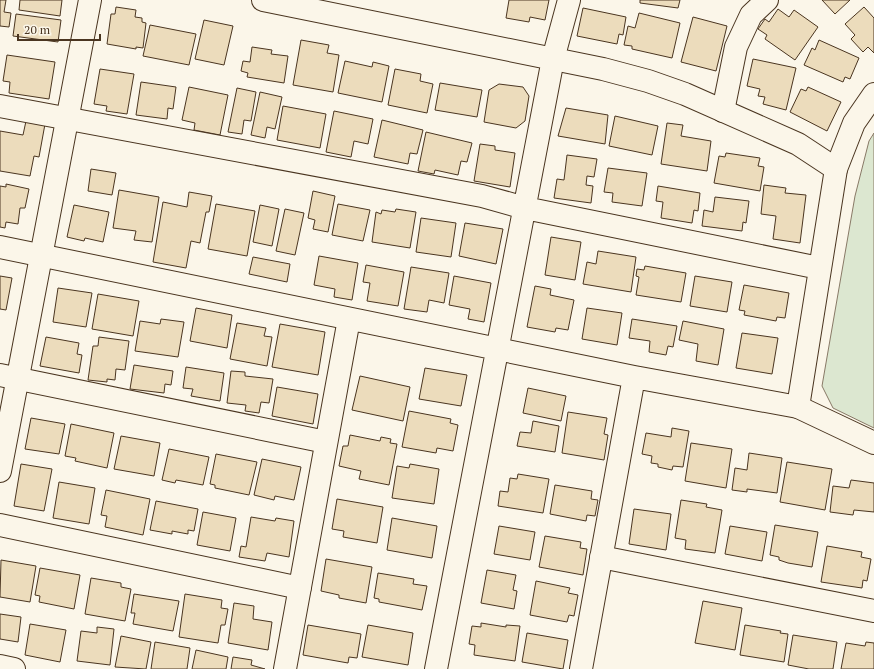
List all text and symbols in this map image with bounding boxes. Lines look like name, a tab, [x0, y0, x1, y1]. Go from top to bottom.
scale bar	[18, 16, 100, 42]
text: 20 m	[24, 22, 51, 37]

